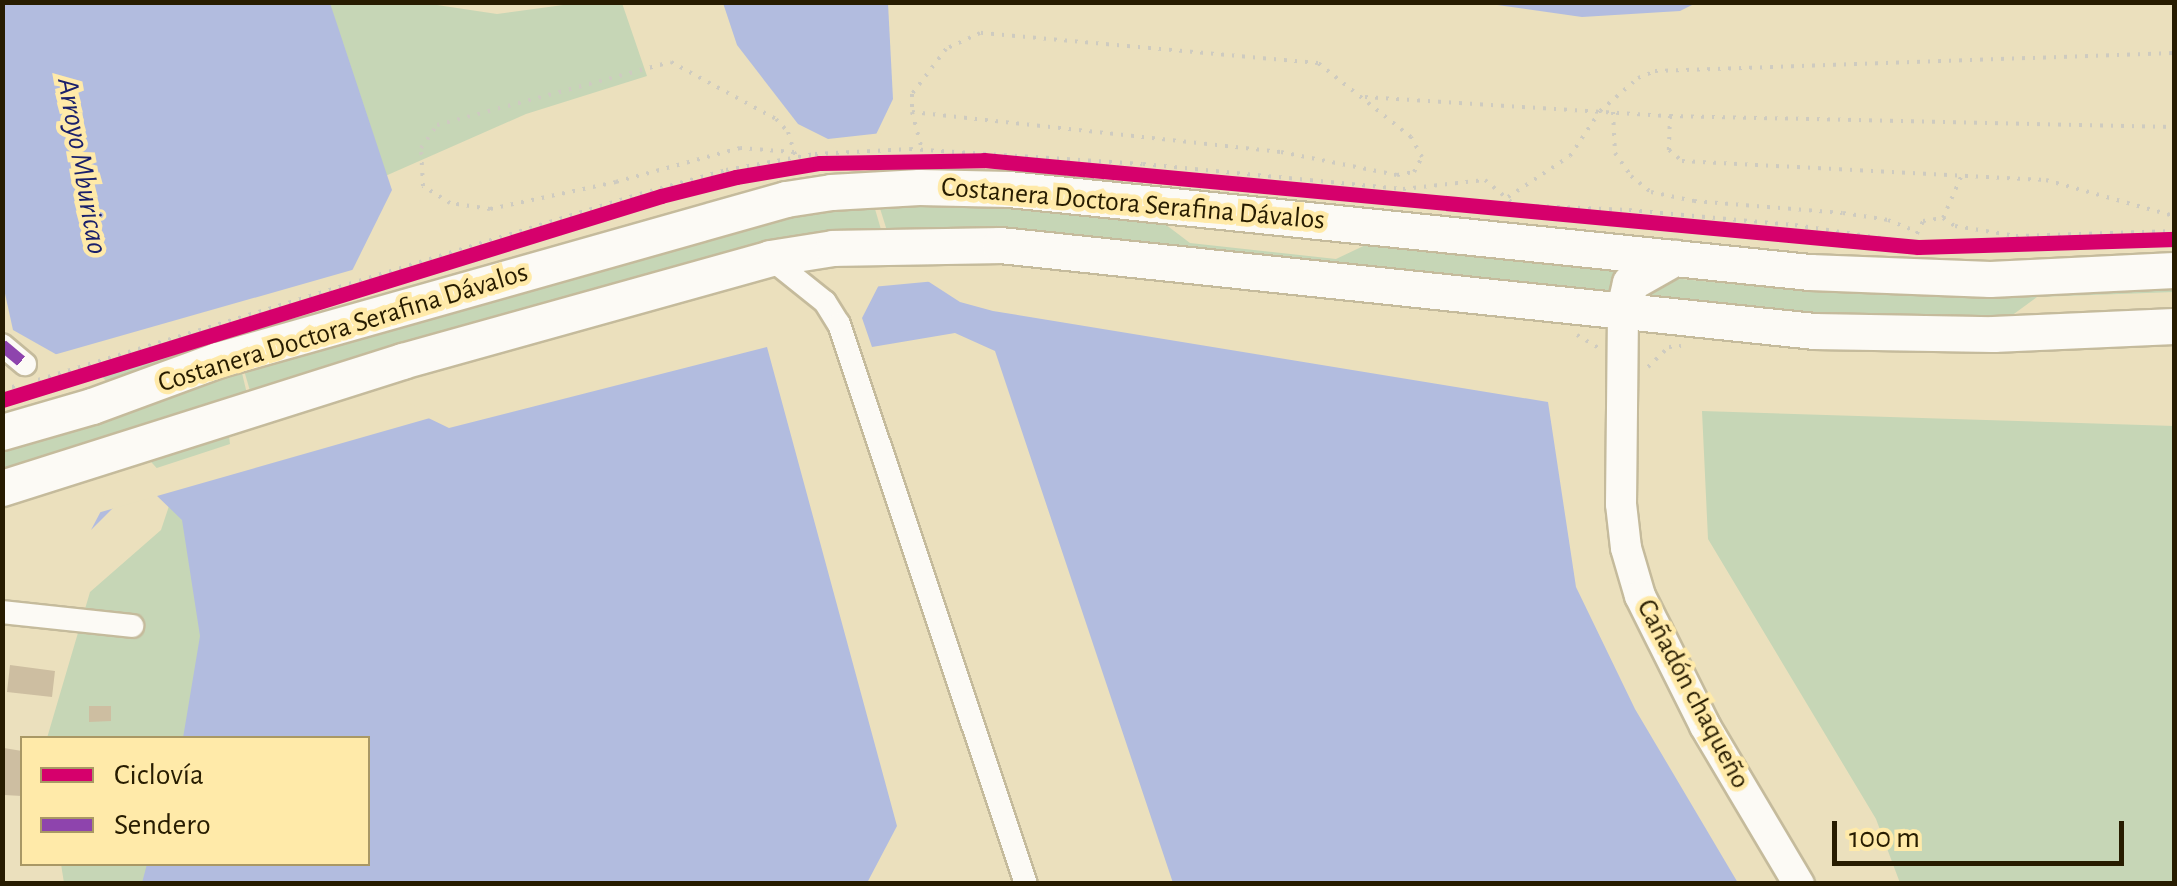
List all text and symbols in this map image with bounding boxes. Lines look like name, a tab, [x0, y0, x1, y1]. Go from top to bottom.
water label: Arroyo Mburicao	[49, 75, 115, 257]
street label: Costanera Doctora Serafina Dávalos	[940, 170, 1326, 238]
street label: Costanera Doctora Serafina Dávalos	[154, 256, 532, 400]
street label: Cañadón chaqueño	[1629, 594, 1757, 794]
legend	[20, 736, 370, 866]
text: Ciclovía	[114, 760, 204, 790]
scale bar	[1837, 801, 2130, 863]
text: Sendero	[114, 810, 211, 840]
text: 100 m	[1849, 823, 1920, 853]

